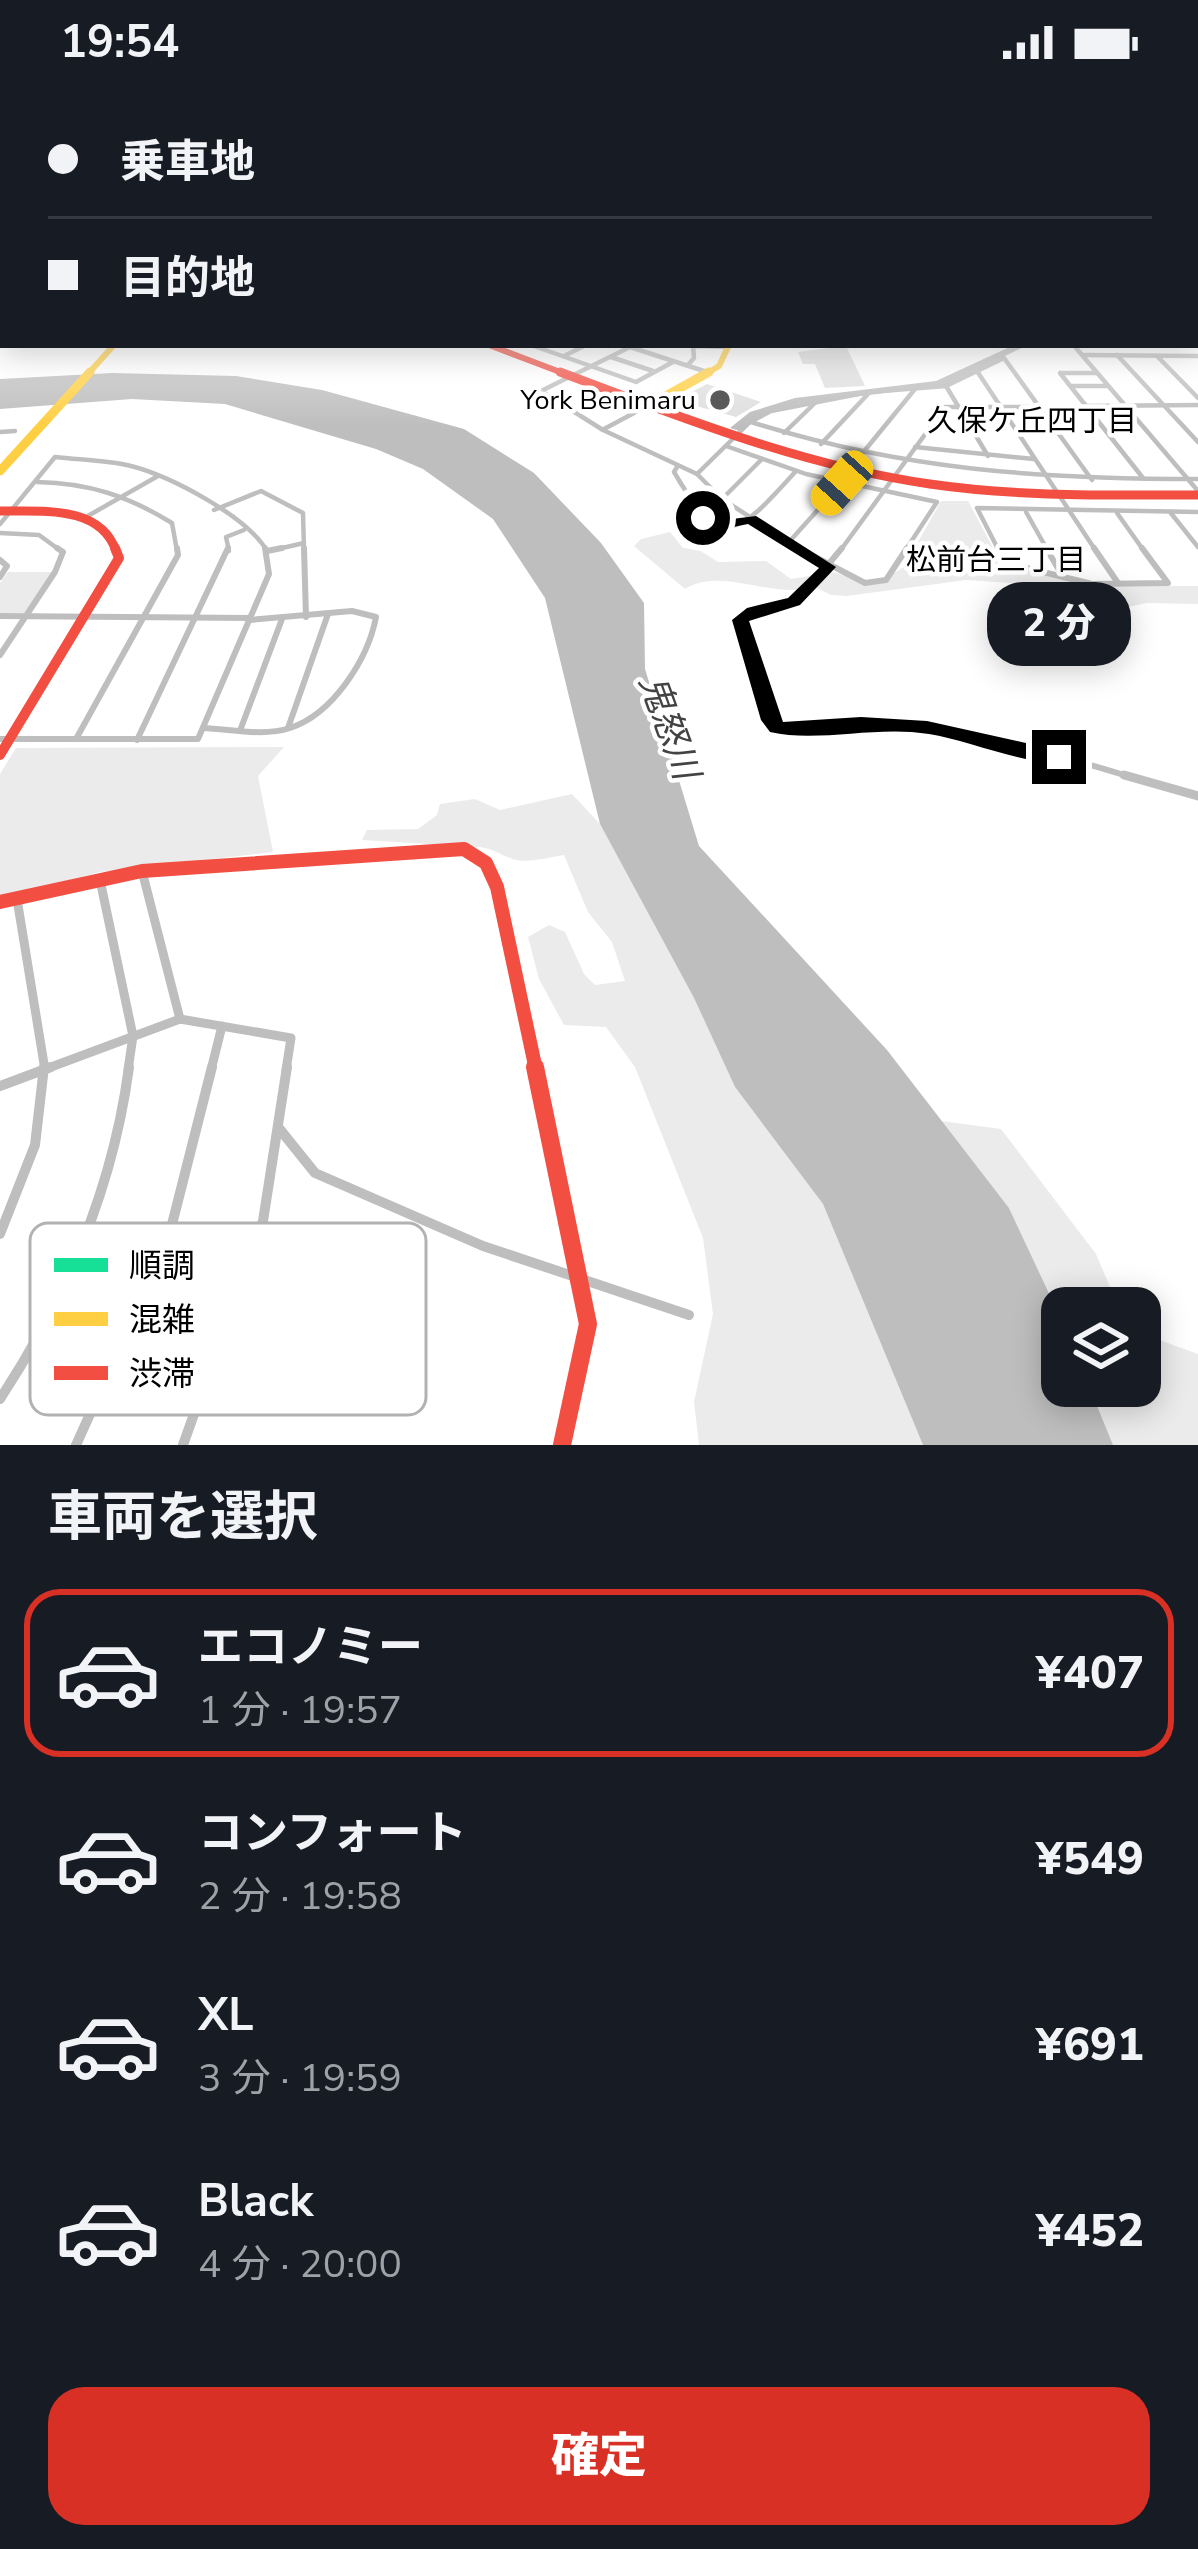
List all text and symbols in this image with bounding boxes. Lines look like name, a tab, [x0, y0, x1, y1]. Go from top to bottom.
text: 19:54	[60, 12, 179, 73]
text: 乗車地	[120, 132, 255, 193]
text: 目的地	[120, 248, 255, 309]
place label: York Benimaru	[519, 382, 696, 419]
marker: York Benimaru	[707, 387, 733, 413]
district label: 久保ケ丘四丁目	[927, 401, 1137, 442]
car	[805, 444, 879, 522]
route start	[676, 491, 730, 545]
district label: 松前台三丁目	[906, 540, 1086, 581]
callout: 2 分	[987, 583, 1131, 667]
text: 2 分	[1022, 597, 1096, 650]
water label: 鬼怒川	[628, 668, 712, 790]
route end	[1032, 730, 1086, 784]
legend	[30, 1223, 426, 1415]
text: 順調	[129, 1244, 195, 1289]
map controls	[1041, 1287, 1161, 1407]
button: layers	[1041, 1287, 1161, 1407]
text: 混雑	[129, 1298, 195, 1343]
text: 渋滞	[129, 1352, 195, 1397]
text: 車両を選択	[48, 1480, 318, 1554]
text: エコノミー	[198, 1617, 423, 1678]
icon: car	[54, 1619, 162, 1727]
text: ¥407	[1036, 1643, 1144, 1704]
text: 1 分 · 19:57	[198, 1684, 402, 1737]
text: コンフォート	[198, 1803, 467, 1864]
icon: car	[54, 1805, 162, 1913]
text: ¥549	[1036, 1829, 1144, 1890]
text: 2 分 · 19:58	[198, 1870, 402, 1923]
text: XL	[198, 1985, 254, 2046]
icon: car	[54, 1991, 162, 2099]
text: ¥691	[1036, 2015, 1144, 2076]
text: 3 分 · 19:59	[198, 2052, 402, 2105]
text: Black	[198, 2171, 313, 2232]
icon: car	[54, 2177, 162, 2285]
text: ¥452	[1036, 2201, 1144, 2262]
text: 4 分 · 20:00	[198, 2238, 402, 2291]
button: 確定	[48, 2387, 1150, 2525]

